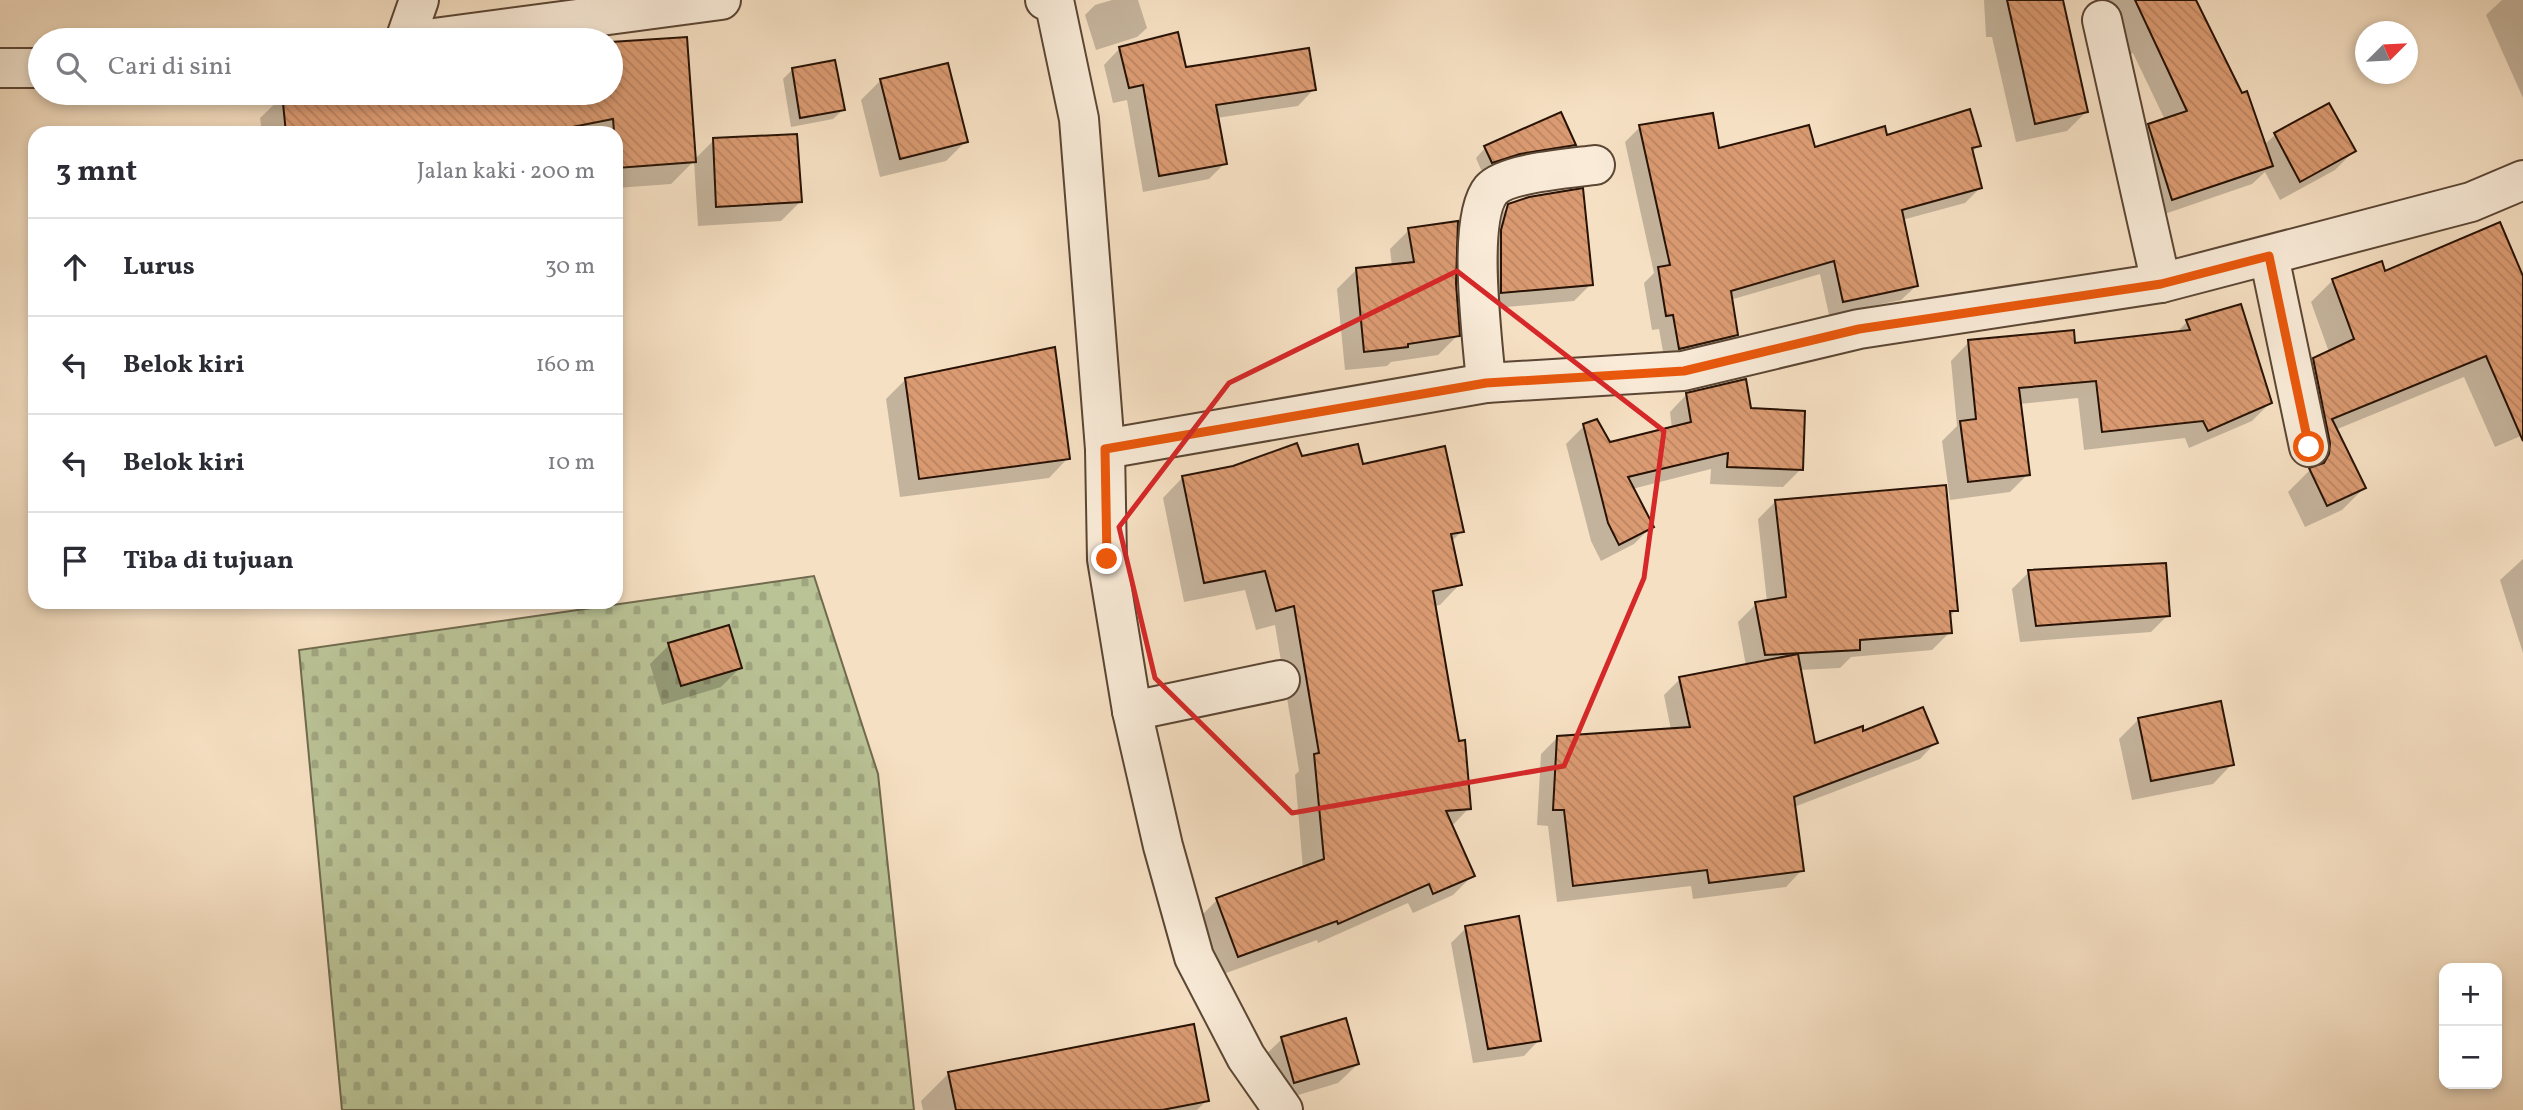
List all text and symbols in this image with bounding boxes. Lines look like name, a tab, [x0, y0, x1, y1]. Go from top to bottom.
north arrow	[2355, 21, 2418, 84]
search box	[28, 28, 623, 105]
icon: search	[52, 48, 90, 86]
text: Cari di sini	[108, 49, 232, 85]
text: 3 mnt	[56, 151, 137, 193]
text: Jalan kaki · 200 m	[417, 156, 595, 188]
icon: ahead	[56, 248, 94, 286]
text: Lurus	[123, 249, 195, 285]
text: 30 m	[545, 251, 595, 283]
icon: left	[56, 346, 94, 384]
text: Belok kiri	[123, 347, 245, 383]
text: 160 m	[536, 349, 595, 381]
route start	[2293, 431, 2324, 462]
icon: left	[56, 444, 94, 482]
text: Belok kiri	[123, 445, 245, 481]
text: 10 m	[547, 447, 595, 479]
icon: arrive	[56, 542, 94, 580]
text: Tiba di tujuan	[123, 543, 294, 579]
route end	[1091, 543, 1122, 574]
map controls	[2439, 963, 2502, 1089]
button: +	[2439, 963, 2502, 1026]
button: −	[2439, 1026, 2502, 1089]

